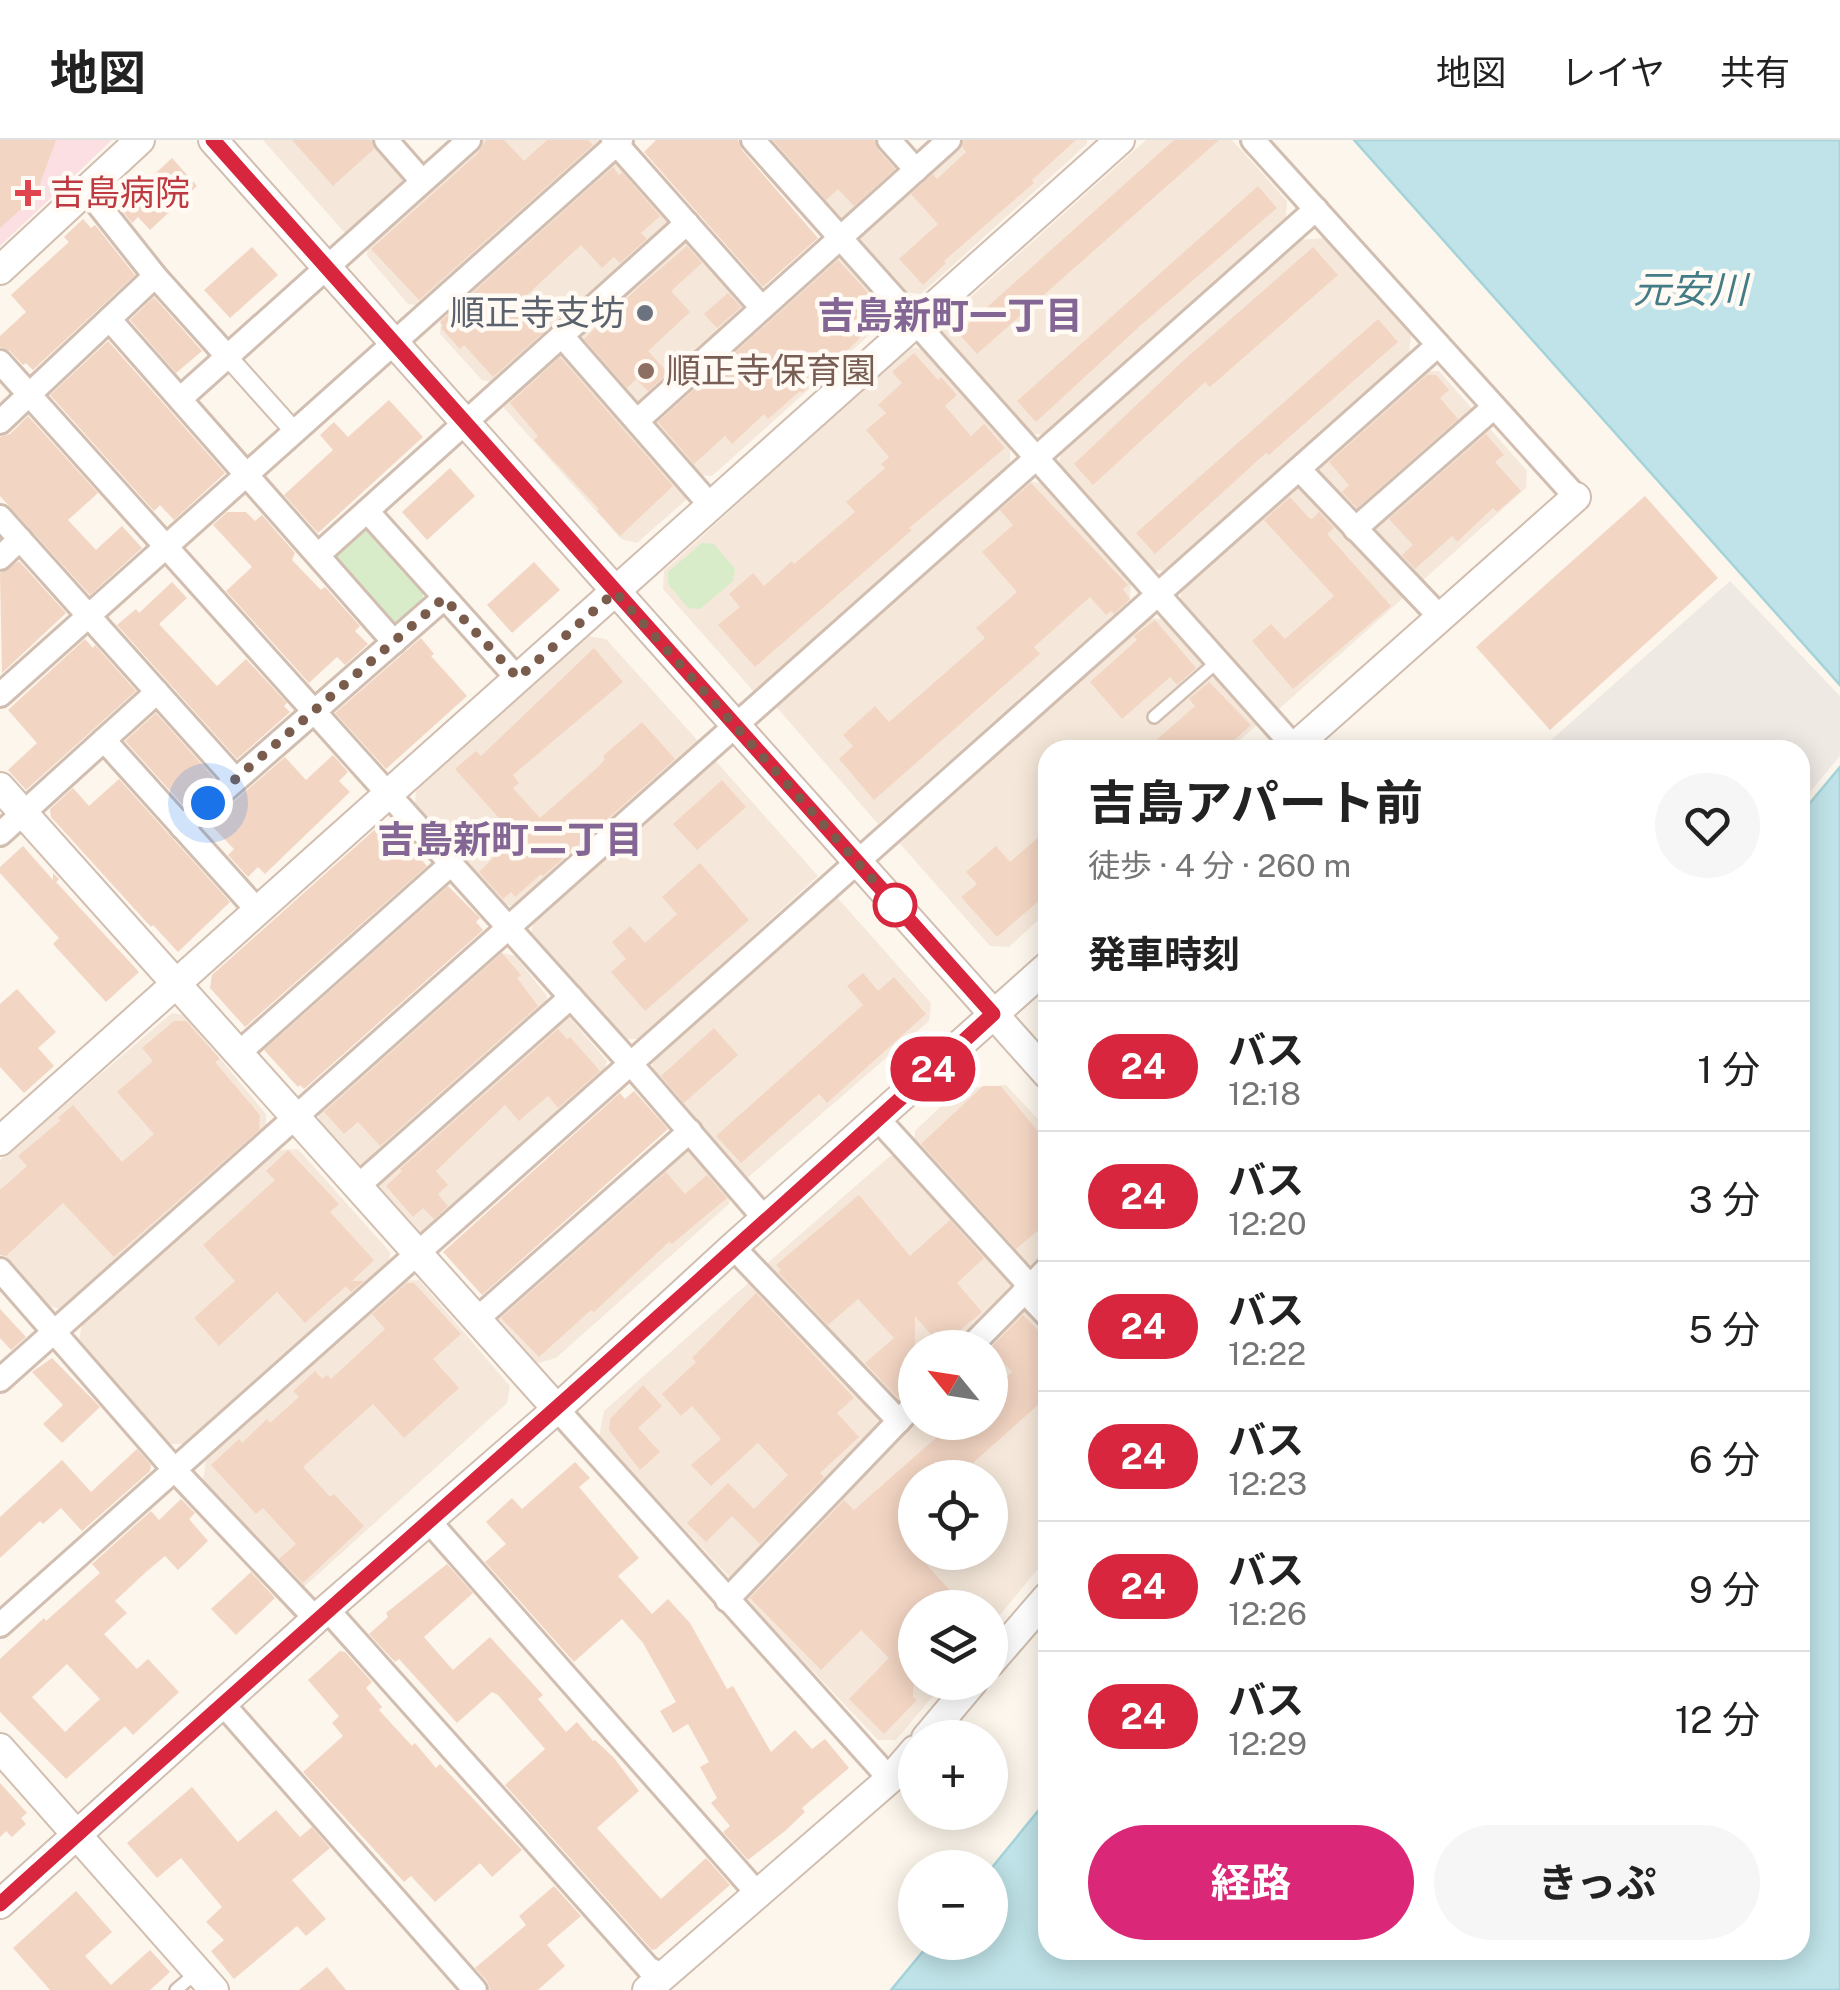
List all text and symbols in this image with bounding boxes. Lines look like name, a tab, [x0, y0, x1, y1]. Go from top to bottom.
text: 地図	[50, 44, 146, 101]
text: 地図	[1436, 52, 1506, 93]
text: レイヤ	[1561, 52, 1665, 93]
text: 共有	[1720, 52, 1790, 93]
place label: 吉島病院	[50, 172, 190, 213]
marker: 吉島病院	[15, 180, 41, 206]
water label: 元安川	[1633, 267, 1751, 312]
place label: 順正寺支坊	[450, 292, 625, 333]
district label: 吉島新町一丁目	[817, 293, 1083, 338]
marker: 順正寺支坊	[634, 302, 656, 324]
place label: 順正寺保育園	[666, 350, 876, 391]
marker: 順正寺保育園	[635, 360, 657, 382]
button: heart	[1655, 773, 1760, 878]
text: 吉島アパート前	[1088, 774, 1423, 831]
your location	[183, 778, 233, 828]
district label: 吉島新町二丁目	[377, 817, 643, 862]
text: 徒歩 · 4 分 · 260 m	[1088, 847, 1351, 884]
unlabelled marker	[874, 884, 916, 926]
text: 発車時刻	[1088, 932, 1240, 977]
text: バス	[1228, 1028, 1304, 1073]
line badge: 24	[888, 1036, 978, 1102]
text: 24	[1120, 1046, 1166, 1087]
text: 1 分	[1697, 1047, 1760, 1092]
text: 24	[910, 1049, 956, 1090]
text: 12:18	[1228, 1075, 1301, 1112]
text: バス	[1228, 1158, 1304, 1203]
text: 24	[1120, 1176, 1166, 1217]
text: 3 分	[1689, 1177, 1760, 1222]
text: 12:20	[1228, 1205, 1307, 1242]
text: バス	[1228, 1288, 1304, 1333]
text: 24	[1120, 1306, 1166, 1347]
text: 5 分	[1688, 1307, 1760, 1352]
north arrow	[898, 1330, 1008, 1440]
map controls	[898, 1330, 1008, 1960]
text: 12:22	[1228, 1335, 1306, 1372]
text: バス	[1228, 1418, 1304, 1463]
text: 24	[1120, 1436, 1166, 1477]
text: 6 分	[1689, 1437, 1760, 1482]
button: locate	[898, 1460, 1008, 1570]
text: 12:23	[1228, 1465, 1307, 1502]
text: バス	[1228, 1548, 1304, 1593]
text: 24	[1120, 1566, 1166, 1607]
text: 9 分	[1689, 1567, 1760, 1612]
button: layers	[898, 1590, 1008, 1700]
text: 12:26	[1228, 1595, 1307, 1632]
text: バス	[1228, 1678, 1304, 1723]
text: 24	[1120, 1696, 1166, 1737]
text: 12 分	[1675, 1697, 1760, 1742]
button: +	[898, 1720, 1008, 1830]
text: 12:29	[1228, 1725, 1307, 1762]
button: 経路	[1088, 1825, 1414, 1940]
button: きっぷ	[1434, 1825, 1760, 1940]
button: −	[898, 1850, 1008, 1960]

